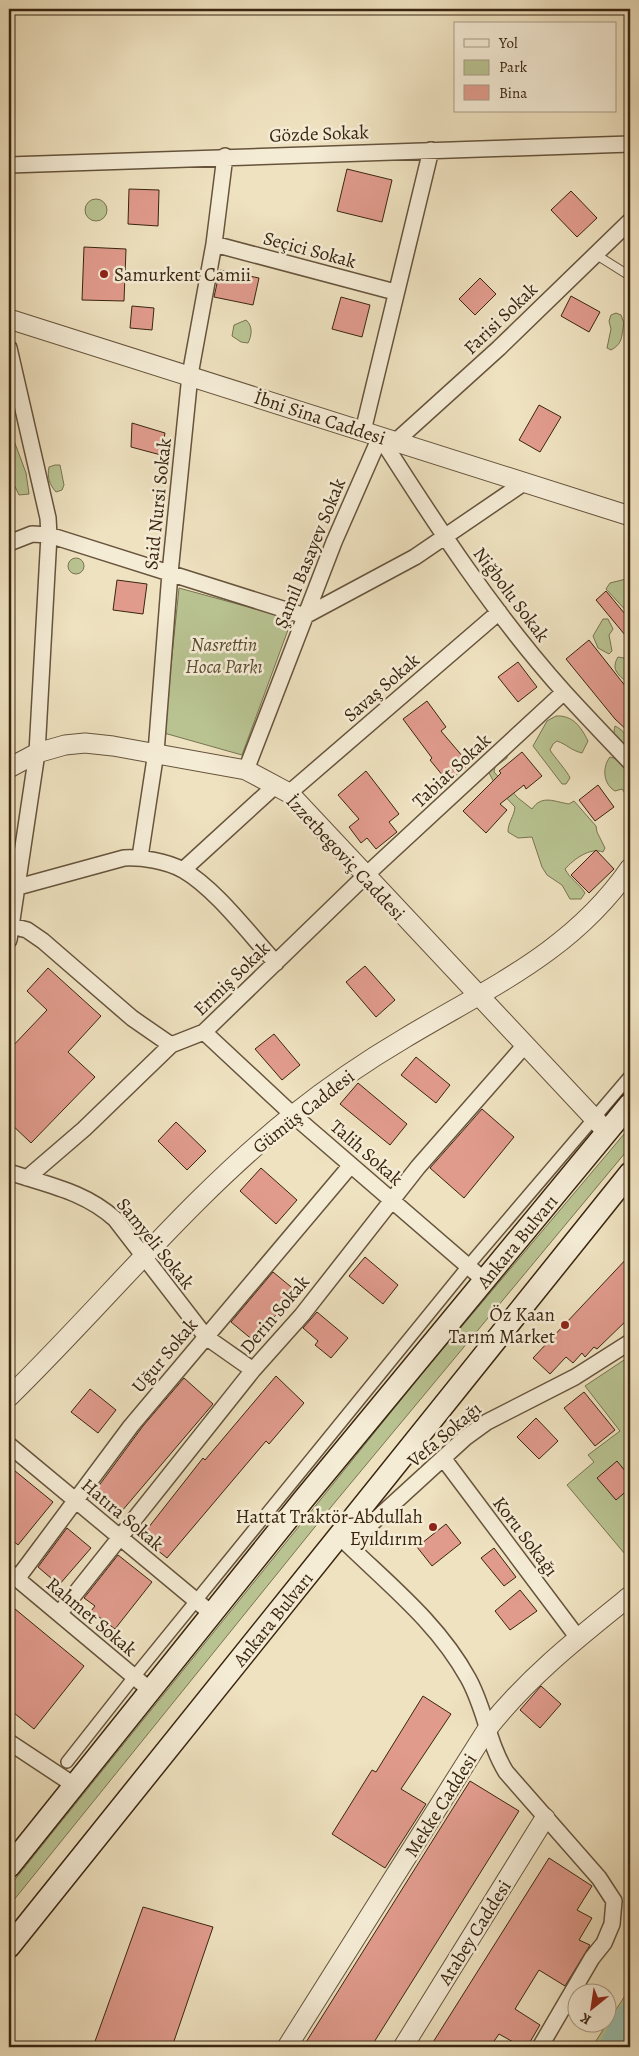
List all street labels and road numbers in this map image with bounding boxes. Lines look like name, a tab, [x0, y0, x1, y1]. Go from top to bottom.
street label: Gözde Sokak	[269, 119, 370, 149]
street label: Seçici Sokak	[260, 225, 360, 275]
street label: Farisi Sokak	[458, 276, 544, 361]
street label: İbni Sina Caddesi	[251, 384, 389, 451]
street label: Said Nursi Sokak	[138, 436, 178, 571]
street label: Şamil Basayev Sokak	[268, 474, 352, 632]
street label: Niğbolu Sokak	[467, 542, 556, 648]
street label: Savaş Sokak	[338, 647, 426, 728]
street label: Tabiat Sokak	[407, 727, 497, 814]
street label: İzzetbegoviç Caddesi	[280, 789, 411, 927]
street label: Ermiş Sokak	[188, 935, 276, 1022]
street label: Gümüş Caddesi	[247, 1064, 360, 1160]
street label: Talih Sokak	[324, 1114, 409, 1192]
street label: Ankara Bulvarı	[470, 1189, 564, 1295]
street label: Samyeli Sokak	[110, 1192, 201, 1295]
street label: Derin Sokak	[234, 1269, 316, 1359]
street label: Uğur Sokak	[126, 1312, 204, 1399]
street label: Vefa Sokağı	[401, 1396, 487, 1474]
street label: Hatıra Sokak	[75, 1472, 170, 1557]
street label: Koru Sokağı	[487, 1491, 564, 1582]
street label: Ankara Bulvarı	[227, 1566, 319, 1673]
street label: Rahmet Sokak	[40, 1571, 143, 1663]
street label: Mekke Caddesi	[399, 1749, 483, 1862]
street label: Atabey Caddesi	[432, 1875, 517, 1991]

